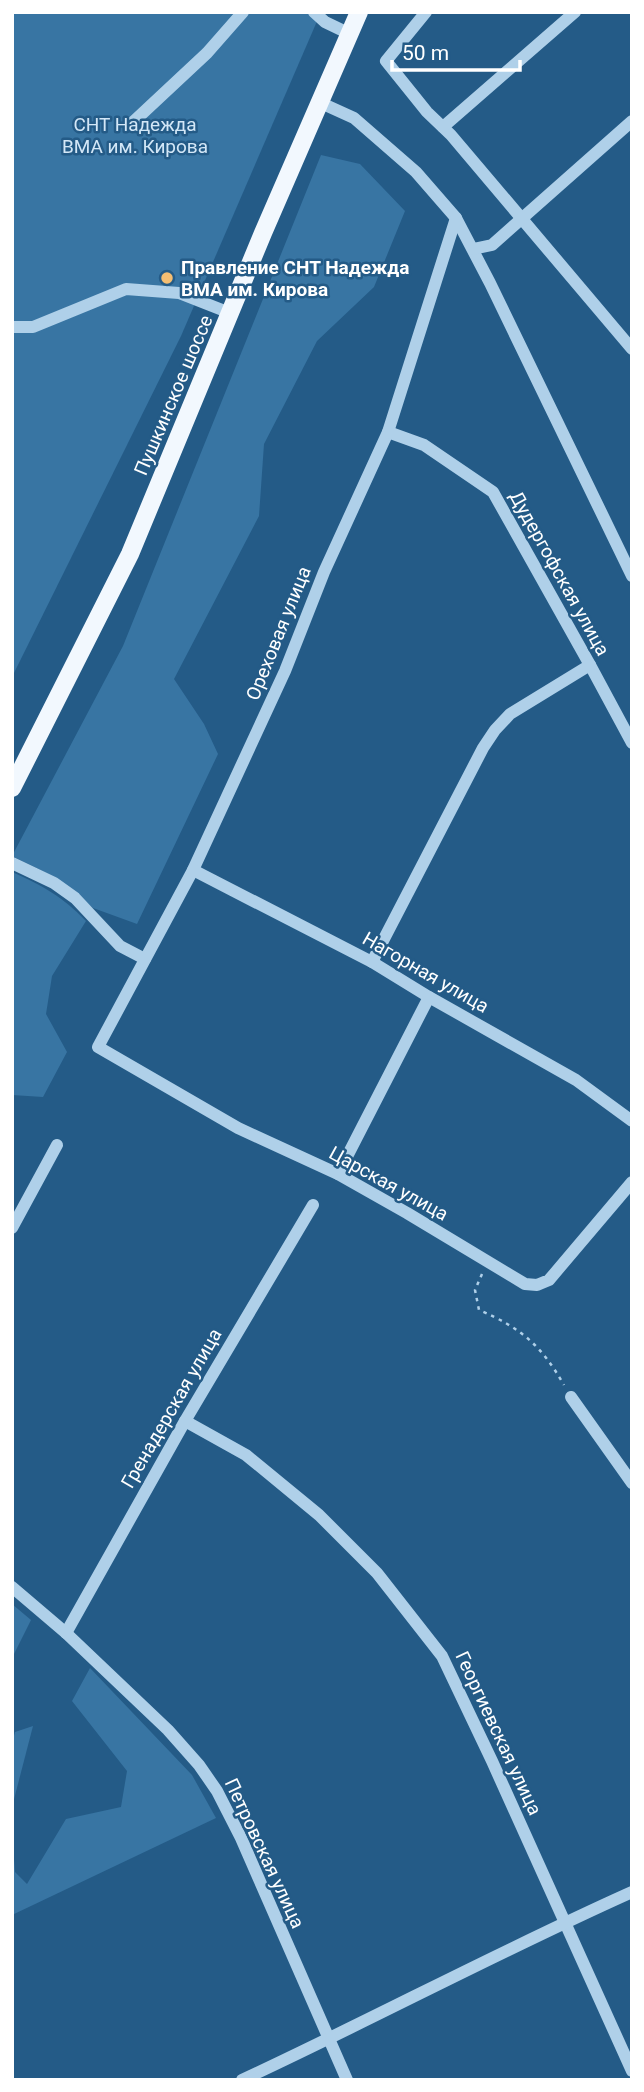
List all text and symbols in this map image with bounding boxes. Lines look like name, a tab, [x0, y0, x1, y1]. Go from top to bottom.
scale bar	[392, 28, 520, 72]
text: 50 m	[402, 41, 449, 65]
park label: СНТ Надежда ВМА им. Кирова	[62, 113, 208, 158]
place label: Правление СНТ Надежда ВМА им. Кирова	[181, 256, 409, 301]
marker: Правление СНТ Надежда ВМА им. Кирова	[159, 270, 175, 286]
street label: Пушкинское шоссе	[129, 312, 218, 479]
street label: Дудергофская улица	[505, 487, 615, 660]
street label: Ореховая улица	[241, 563, 316, 704]
street label: Нагорная улица	[359, 927, 493, 1018]
street label: Царская улица	[325, 1141, 452, 1226]
street label: Гренадерская улица	[116, 1324, 227, 1492]
street label: Георгиевская улица	[450, 1648, 547, 1819]
street label: Петровская улица	[220, 1775, 309, 1932]

